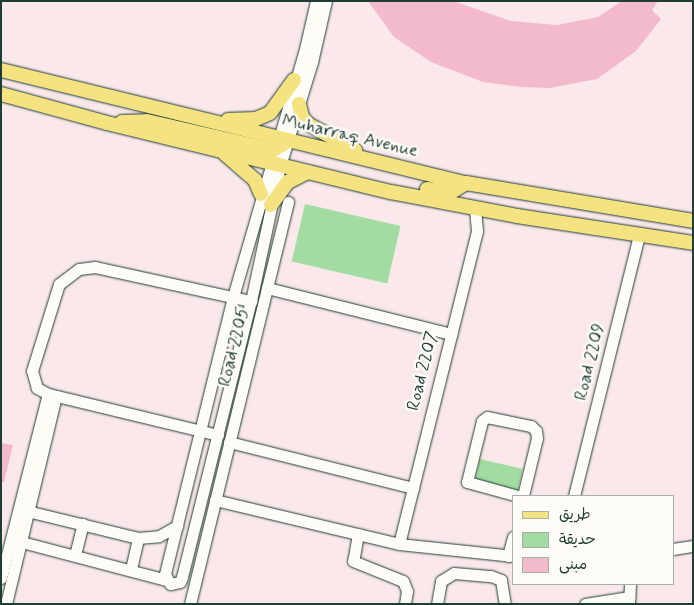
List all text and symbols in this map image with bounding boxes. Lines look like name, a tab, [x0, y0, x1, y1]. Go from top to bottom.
street label: Muharraq Avenue	[279, 110, 421, 162]
street label: Road 2205	[214, 305, 254, 389]
street label: Road 2209	[570, 321, 610, 403]
street label: Road 2207	[403, 329, 443, 413]
legend	[512, 495, 674, 585]
text: طريق	[559, 505, 591, 525]
text: حديقة	[559, 530, 596, 550]
text: مبنى	[559, 555, 587, 575]

